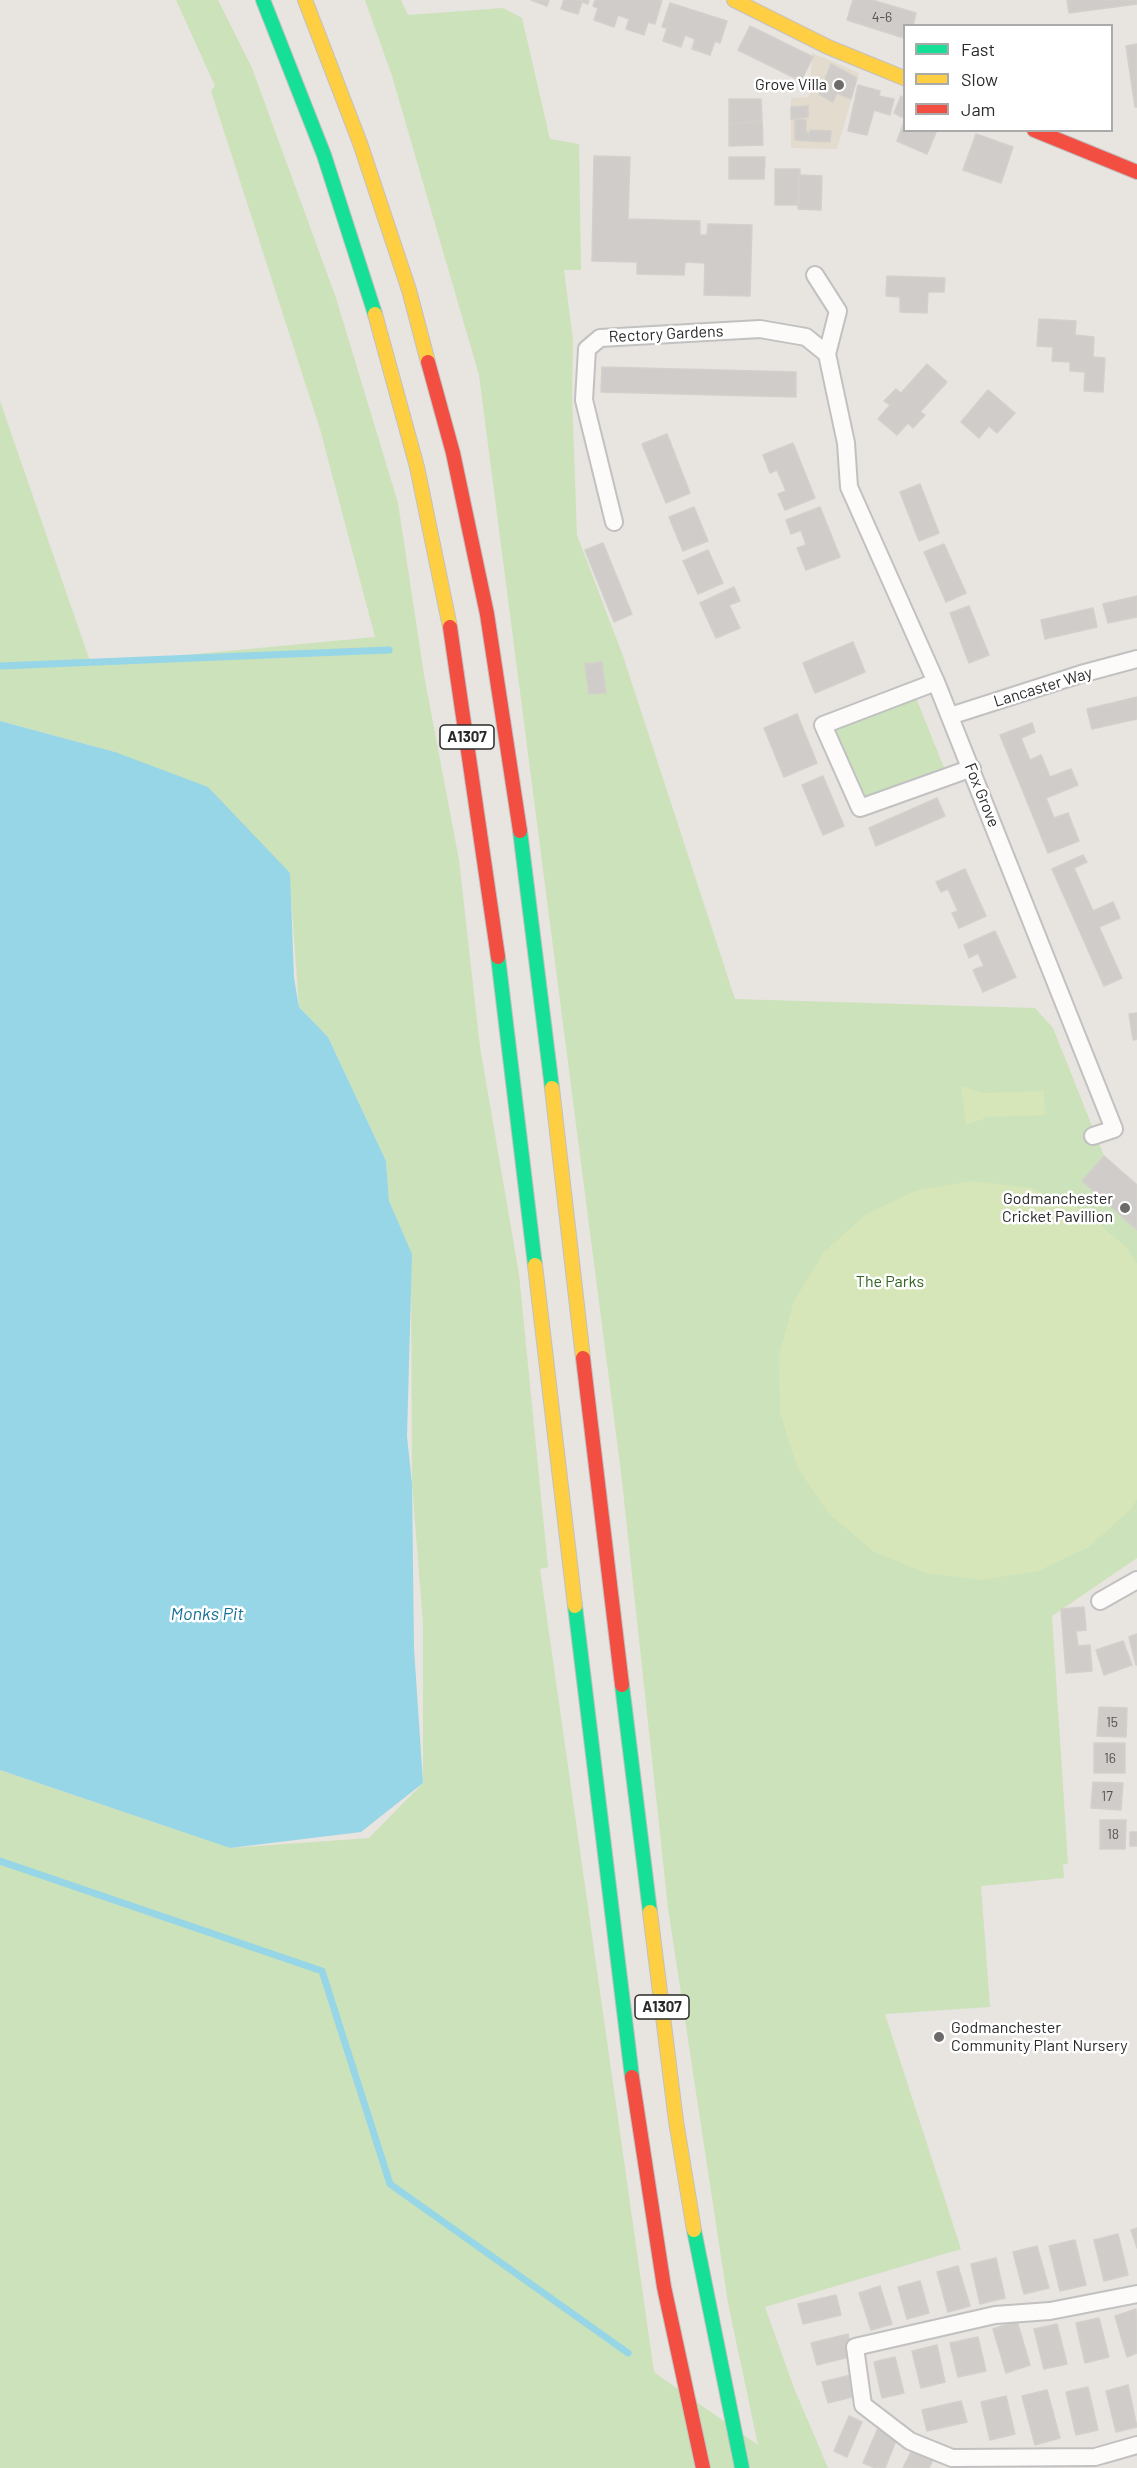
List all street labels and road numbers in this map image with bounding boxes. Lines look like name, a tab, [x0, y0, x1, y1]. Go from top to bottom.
street label: Rectory Gardens	[608, 321, 724, 347]
street label: Lancaster Way	[992, 663, 1094, 711]
road number: A1307	[440, 725, 494, 749]
street label: Fox Grove	[960, 760, 1004, 830]
road number: A1307	[635, 1995, 689, 2019]

